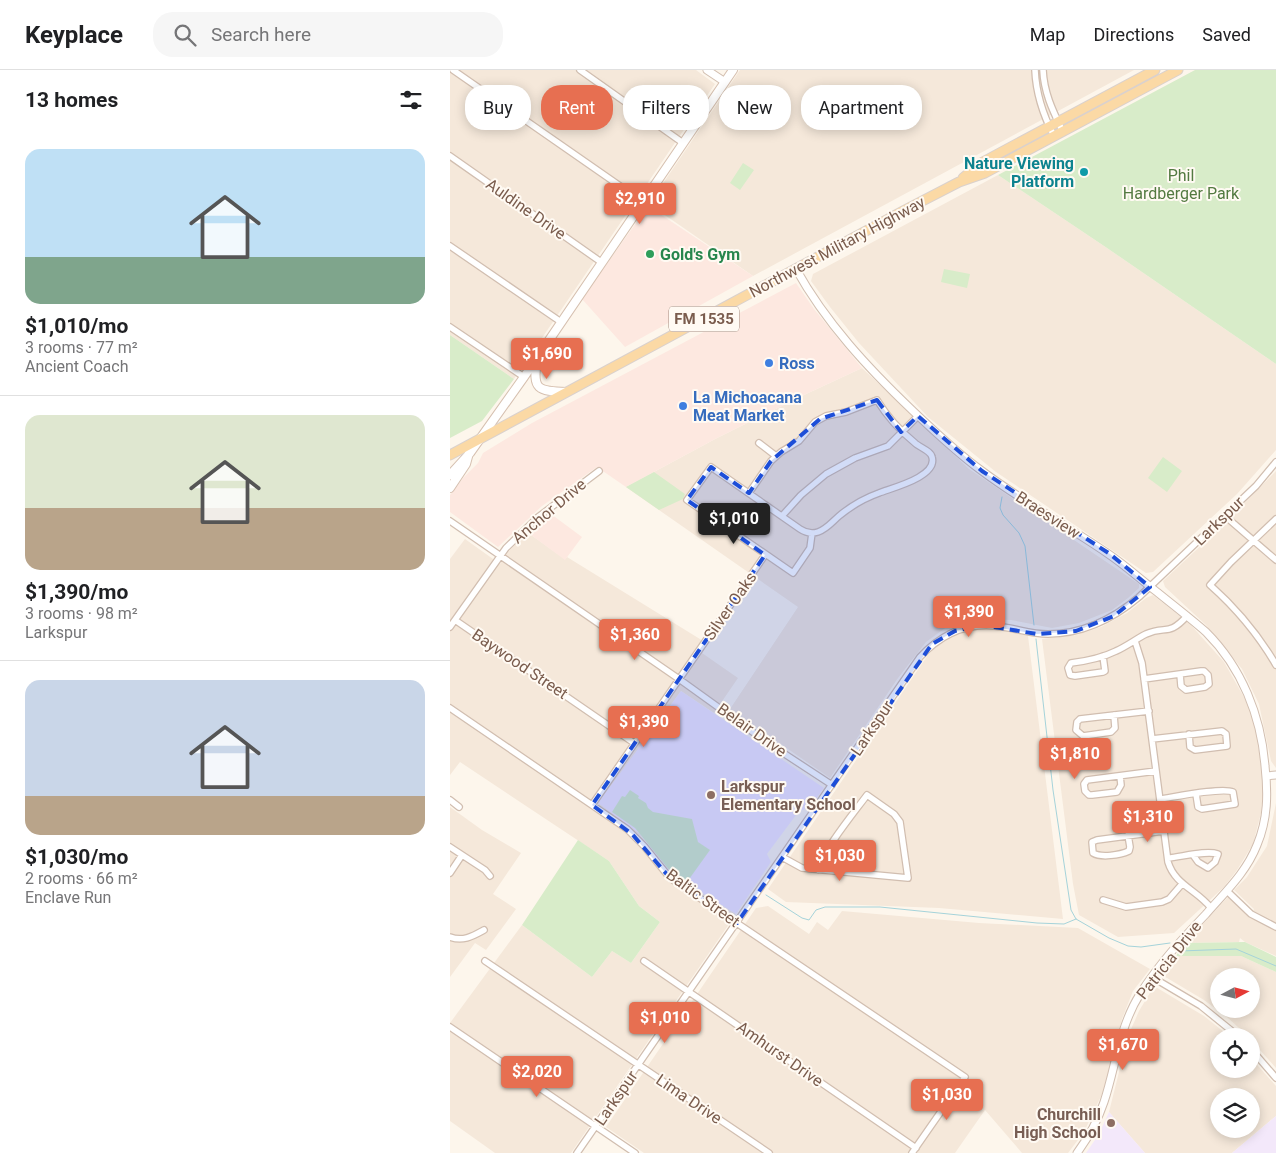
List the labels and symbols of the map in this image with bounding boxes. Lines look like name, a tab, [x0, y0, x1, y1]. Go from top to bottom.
place label: Nature Viewing Platform	[964, 154, 1074, 191]
marker: Nature Viewing Platform	[1078, 166, 1090, 178]
park label: Phil Hardberger Park	[1123, 166, 1240, 203]
street label: Auldine Drive	[482, 174, 570, 244]
pin: $2,910	[599, 182, 681, 225]
street label: Northwest Military Highway	[746, 192, 929, 301]
place label: Gold's Gym	[660, 245, 740, 264]
marker: Gold's Gym	[644, 248, 656, 260]
road number: FM 1535	[669, 306, 739, 332]
pin: $1,690	[506, 338, 588, 380]
place label: Ross	[779, 354, 815, 373]
marker: Ross	[763, 357, 775, 369]
place label: La Michoacana Meat Market	[693, 388, 802, 425]
marker: La Michoacana Meat Market	[677, 400, 689, 412]
street label: Anchor Drive	[508, 475, 590, 547]
street label: Braesview	[1012, 487, 1084, 543]
street label: Larkspur	[1190, 492, 1248, 549]
pin: $1,010	[693, 502, 775, 545]
street label: Silver Oaks	[700, 568, 760, 644]
pin: $1,390	[928, 596, 1010, 638]
pin: $1,360	[594, 618, 676, 661]
street label: Baywood Street	[468, 625, 572, 703]
street label: Larkspur	[847, 696, 898, 759]
street label: Belair Drive	[714, 699, 790, 761]
pin: $1,390	[603, 706, 685, 748]
pin: $1,810	[1034, 738, 1116, 780]
place label: Larkspur Elementary School	[721, 777, 856, 814]
marker: Larkspur Elementary School	[705, 789, 717, 801]
pin: $1,310	[1107, 800, 1189, 843]
pin: $1,030	[799, 840, 881, 882]
street label: Baltic Street	[663, 865, 743, 931]
street label: Patricia Drive	[1133, 917, 1205, 1003]
north arrow	[1210, 968, 1260, 1018]
pin: $1,010	[624, 1002, 706, 1044]
street label: Amhurst Drive	[733, 1017, 827, 1091]
pin: $1,670	[1082, 1028, 1164, 1071]
pin: $2,020	[496, 1056, 578, 1098]
street label: Larkspur	[590, 1067, 642, 1129]
street label: Lima Drive	[653, 1070, 725, 1128]
pin: $1,030	[906, 1078, 988, 1121]
place label: Churchill High School	[1014, 1105, 1101, 1142]
marker: Churchill High School	[1105, 1117, 1117, 1129]

